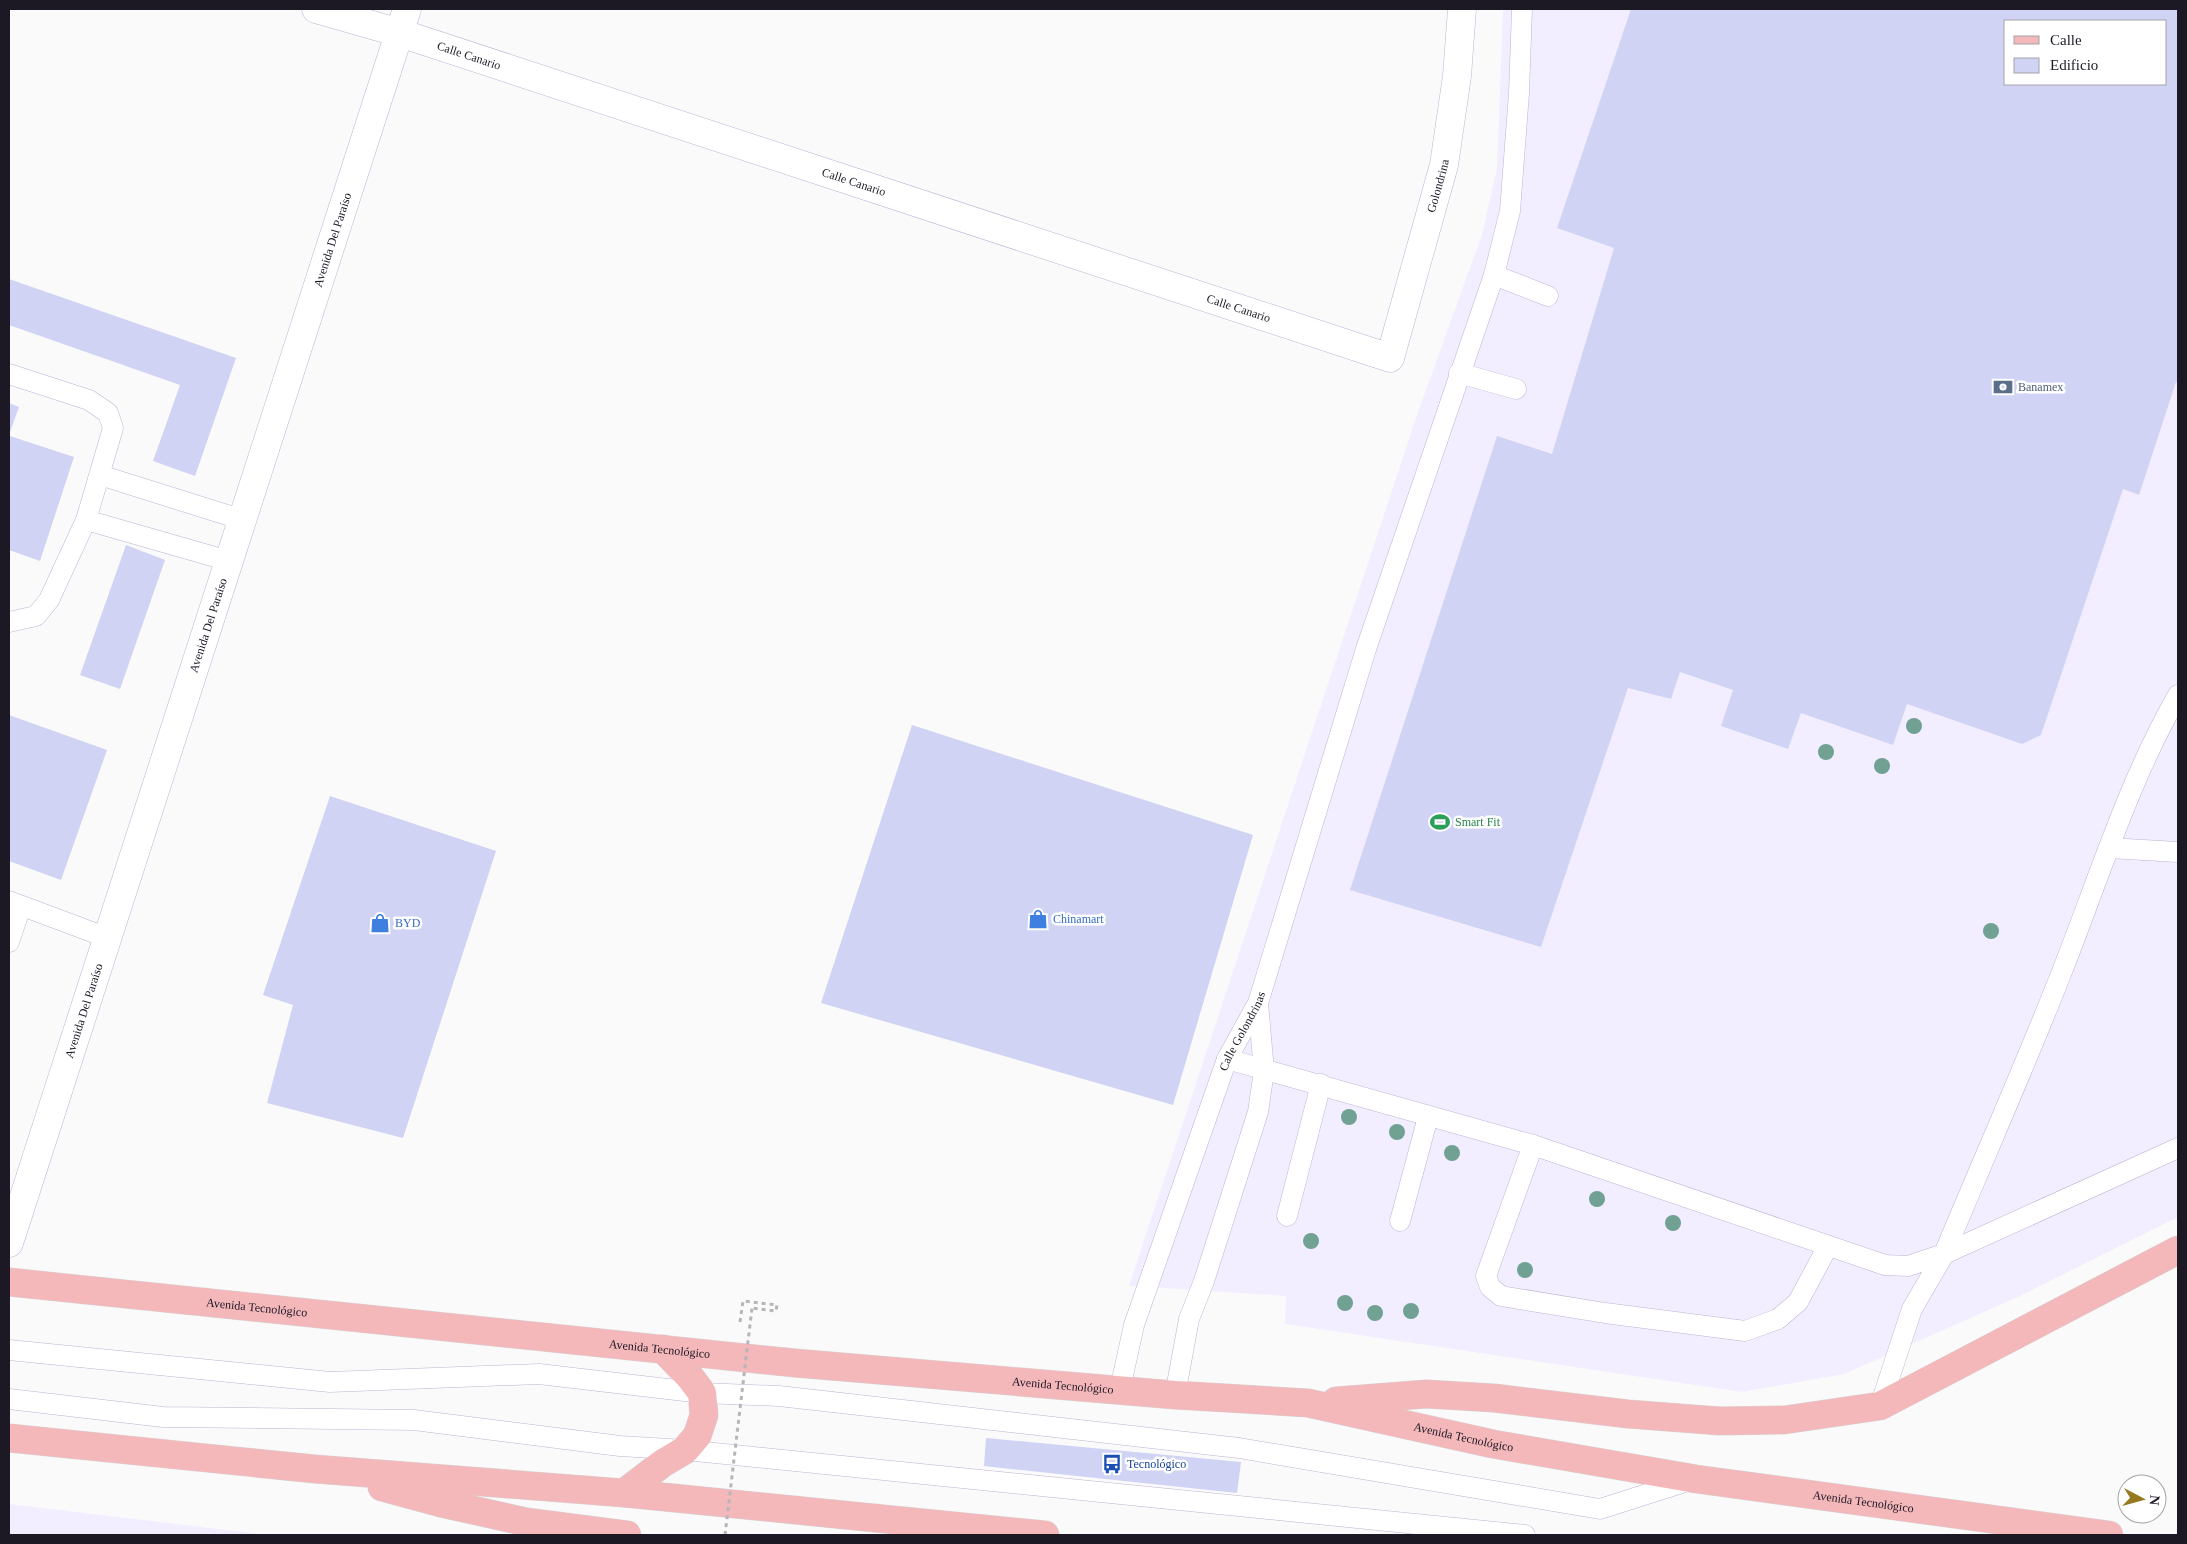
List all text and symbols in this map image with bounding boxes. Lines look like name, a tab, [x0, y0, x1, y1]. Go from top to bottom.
legend	[2004, 20, 2167, 85]
text: Calle	[2050, 32, 2082, 48]
street label: Calle Canario	[435, 39, 503, 73]
text: Edificio	[2050, 57, 2098, 73]
street label: Golondrina	[1424, 158, 1452, 214]
street label: Calle Canario	[820, 165, 888, 199]
street label: Avenida Del Paraíso	[311, 191, 354, 289]
street label: Calle Canario	[1205, 291, 1272, 325]
bank icon: Banamex	[1992, 376, 2014, 398]
place label: Banamex	[2018, 380, 2063, 394]
street label: Avenida Del Paraíso	[186, 576, 230, 674]
sports icon: Smart Fit	[1429, 811, 1451, 833]
place label: Smart Fit	[1455, 815, 1501, 829]
shop icon: Chinamart	[1027, 908, 1049, 930]
shop icon: BYD	[369, 912, 391, 934]
place label: Chinamart	[1053, 912, 1104, 926]
place label: BYD	[395, 916, 421, 930]
street label: Avenida Del Paraíso	[62, 962, 106, 1060]
street label: Calle Golondrinas	[1216, 990, 1268, 1073]
street label: Avenida Tecnológico	[205, 1295, 308, 1320]
street label: Avenida Tecnológico	[608, 1337, 711, 1361]
street label: Avenida Tecnológico	[1012, 1374, 1114, 1397]
street label: Avenida Tecnológico	[1412, 1420, 1515, 1454]
bus stop icon: Tecnológico	[1101, 1453, 1123, 1475]
place label: Tecnológico	[1127, 1457, 1186, 1471]
north arrow	[2117, 1474, 2167, 1524]
street label: Avenida Tecnológico	[1812, 1488, 1915, 1515]
text: N	[2146, 1494, 2162, 1506]

